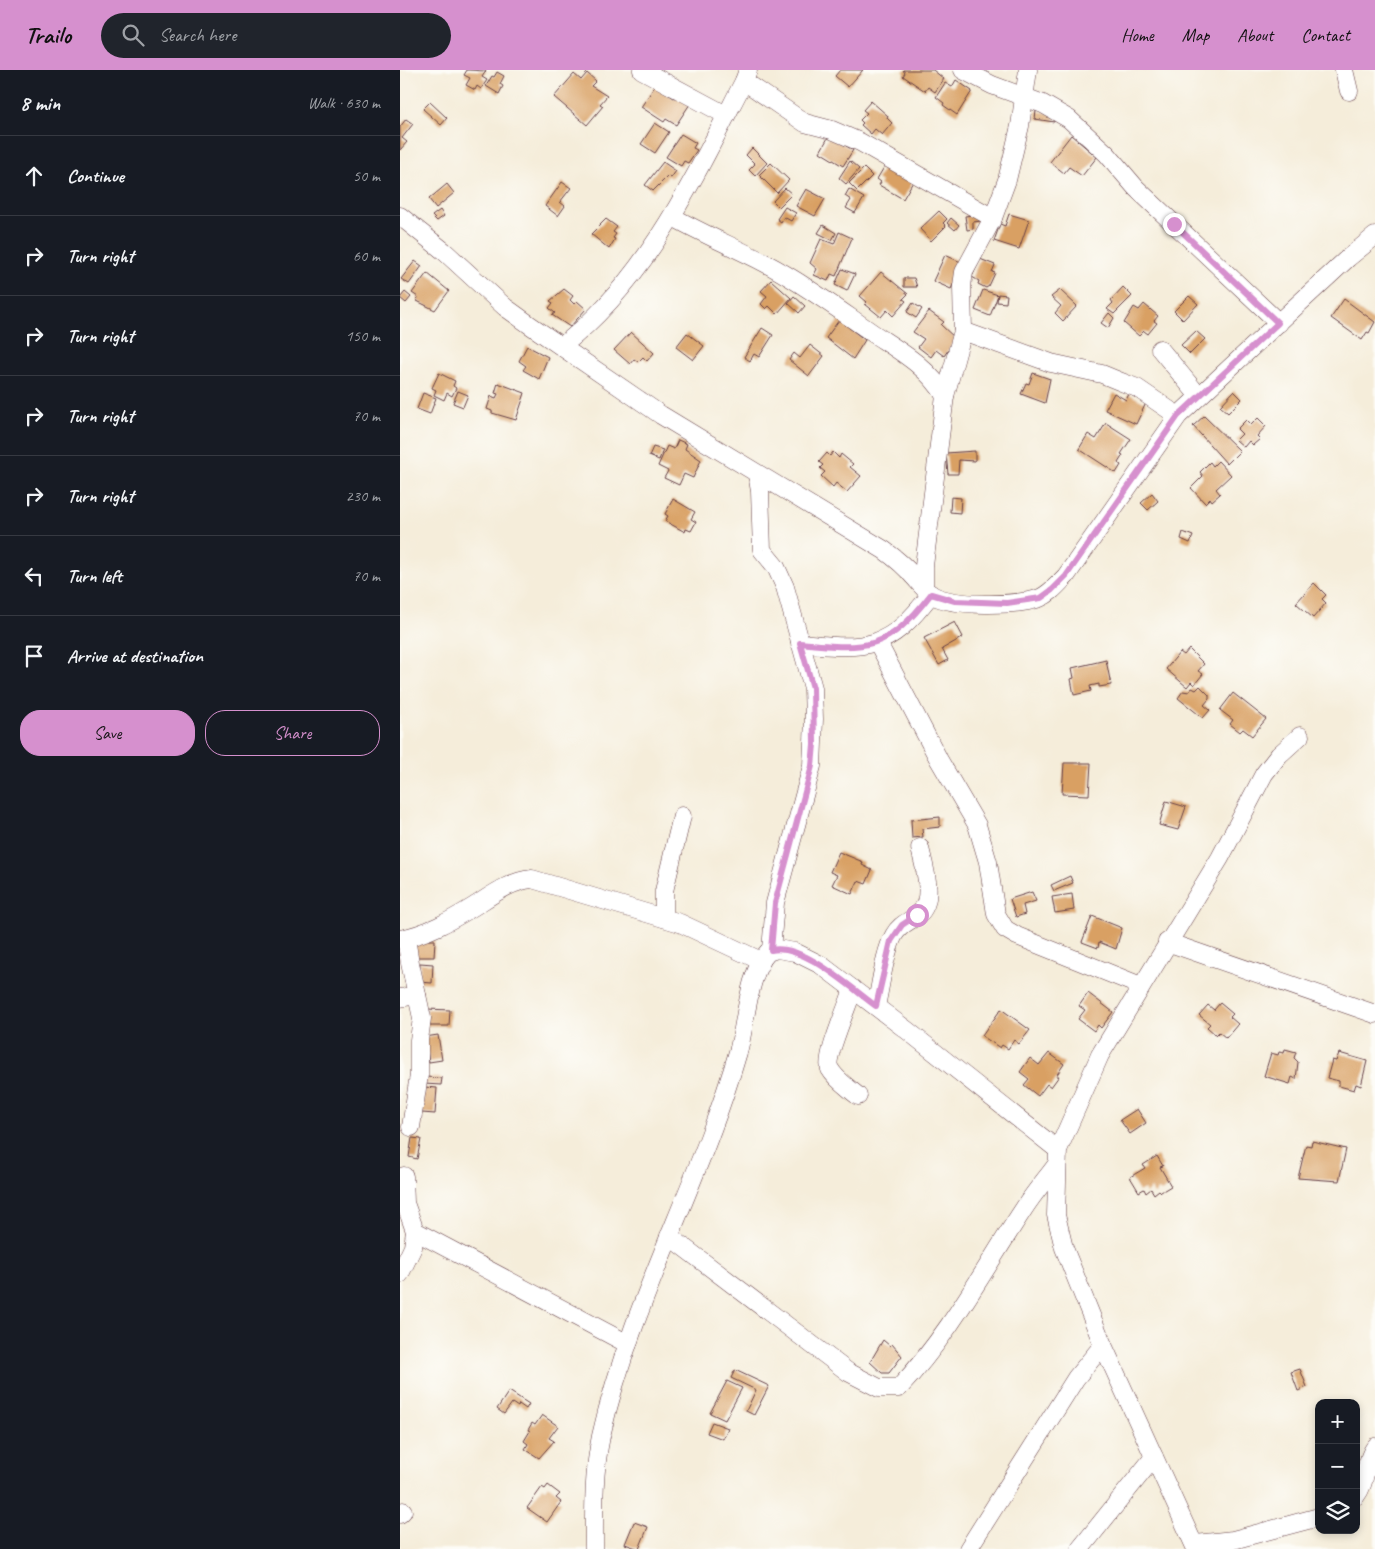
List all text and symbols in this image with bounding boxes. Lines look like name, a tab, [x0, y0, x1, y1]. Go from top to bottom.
search box	[101, 13, 451, 58]
text: Trailo	[25, 20, 71, 50]
icon: search	[119, 21, 147, 49]
text: Search here	[159, 23, 236, 47]
text: Home	[1121, 24, 1154, 46]
text: Map	[1182, 24, 1209, 46]
text: About	[1237, 24, 1273, 46]
text: Contact	[1301, 24, 1350, 46]
text: 8 min	[20, 90, 60, 116]
text: Walk · 630 m	[308, 93, 380, 113]
icon: ahead	[20, 162, 48, 190]
text: Continue	[67, 164, 124, 188]
text: 50 m	[353, 166, 380, 186]
route end	[1163, 213, 1186, 236]
icon: right	[20, 242, 48, 270]
text: Turn right	[67, 244, 134, 268]
text: 60 m	[353, 246, 380, 266]
icon: right	[20, 322, 48, 350]
text: Turn right	[67, 324, 134, 348]
text: 150 m	[346, 326, 380, 346]
icon: right	[20, 402, 48, 430]
text: Turn right	[67, 404, 134, 428]
text: 70 m	[353, 406, 380, 426]
icon: right	[20, 482, 48, 510]
text: Turn right	[67, 484, 134, 508]
text: 230 m	[346, 486, 380, 506]
icon: left	[20, 562, 48, 590]
text: Turn left	[67, 564, 122, 588]
text: 70 m	[353, 566, 380, 586]
icon: arrive	[20, 642, 48, 670]
text: Arrive at destination	[67, 644, 203, 668]
button: Save	[20, 710, 195, 756]
button: Share	[205, 710, 380, 756]
route start	[906, 904, 929, 927]
map controls	[1315, 1399, 1360, 1534]
button: +	[1315, 1399, 1360, 1444]
button: −	[1315, 1444, 1360, 1489]
button: layers	[1315, 1489, 1360, 1534]

